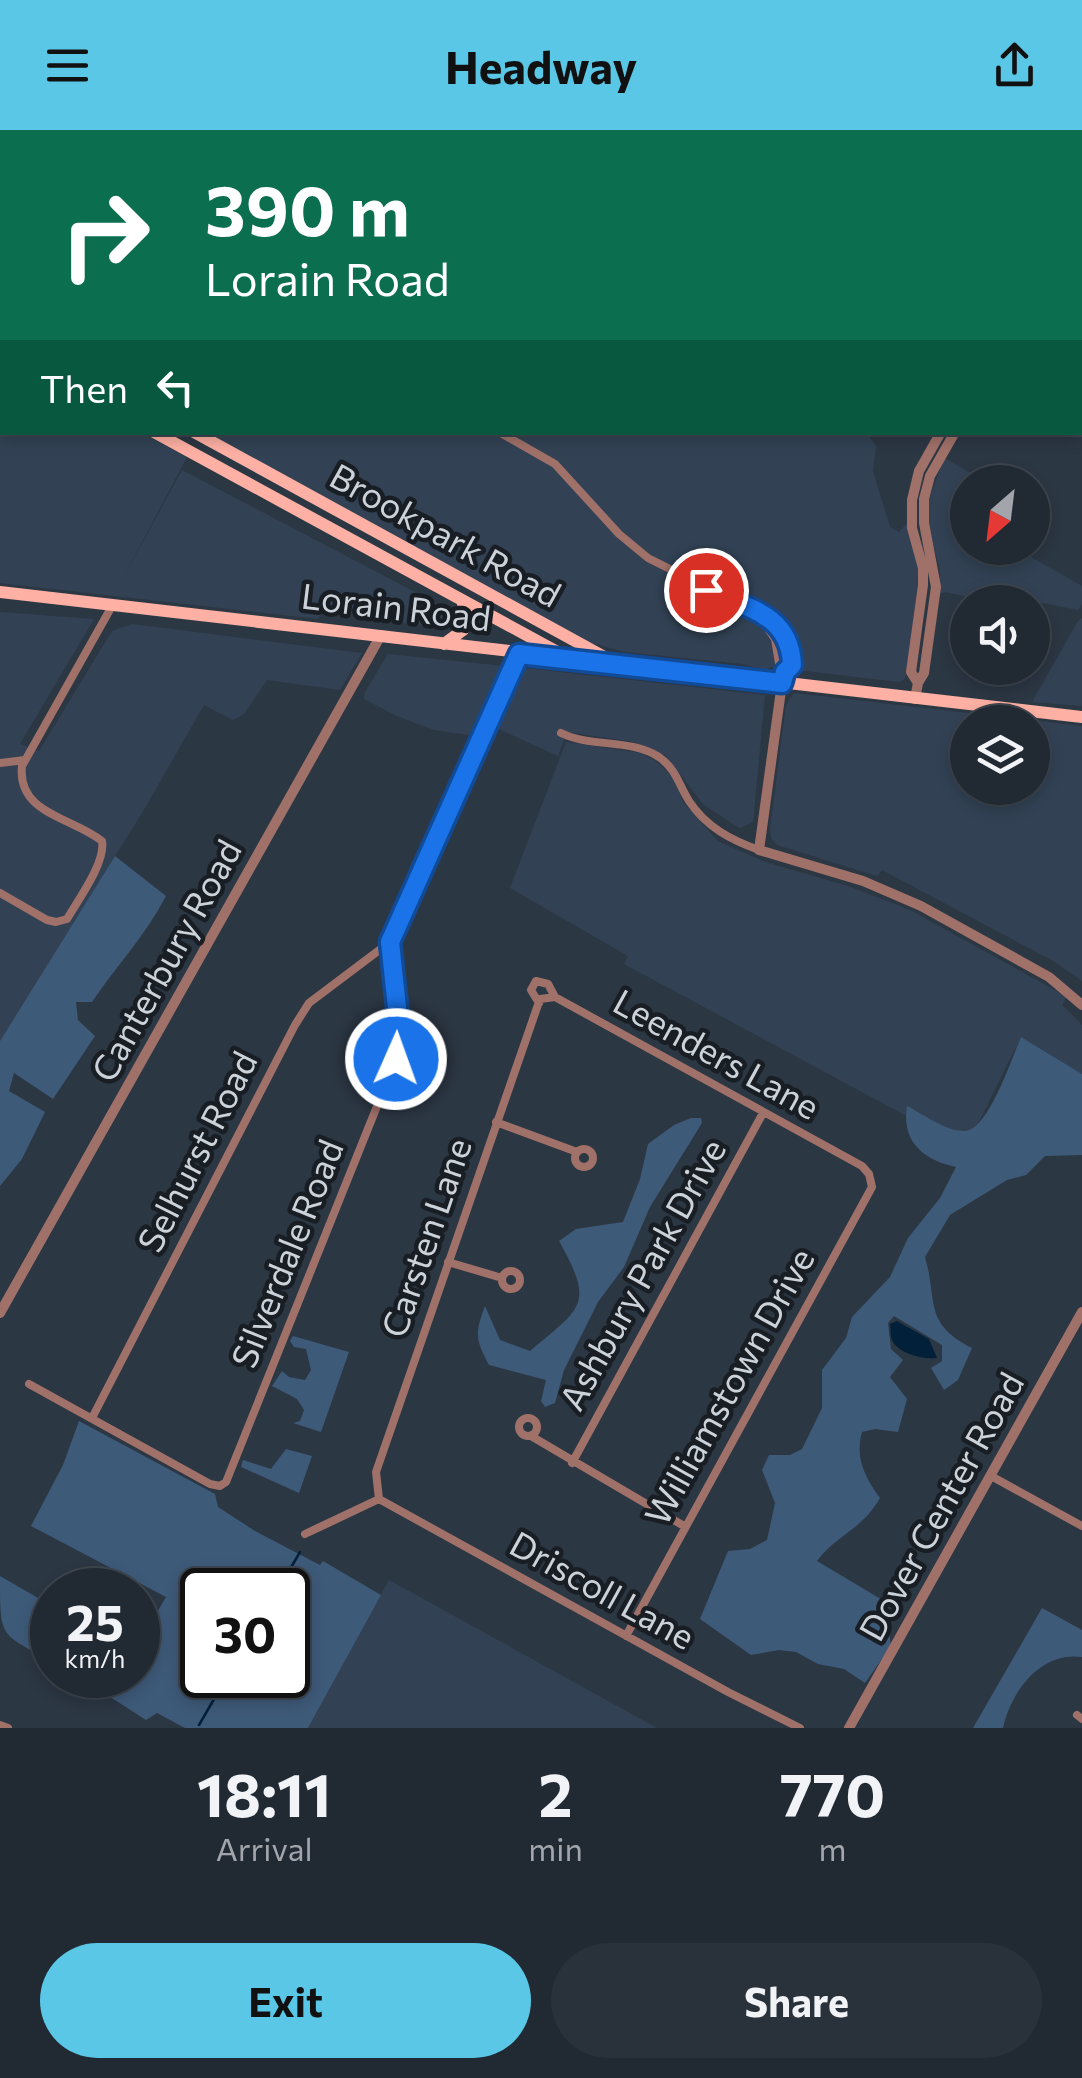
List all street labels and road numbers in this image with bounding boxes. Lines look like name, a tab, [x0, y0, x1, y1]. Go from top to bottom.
street label: Brookpark Road	[323, 453, 569, 615]
street label: Lorain Road	[299, 573, 493, 638]
street label: Canterbury Road	[81, 831, 249, 1088]
street label: Leenders Lane	[607, 979, 828, 1127]
street label: Selhurst Road	[127, 1043, 265, 1258]
street label: Ashbury Park Drive	[548, 1131, 733, 1417]
street label: Carsten Lane	[371, 1132, 479, 1342]
street label: Silverdale Road	[220, 1133, 351, 1373]
street label: Williamstown Drive	[634, 1240, 822, 1532]
street label: Dover Center Road	[848, 1364, 1031, 1647]
street label: Driscoll Lane	[503, 1520, 703, 1657]

